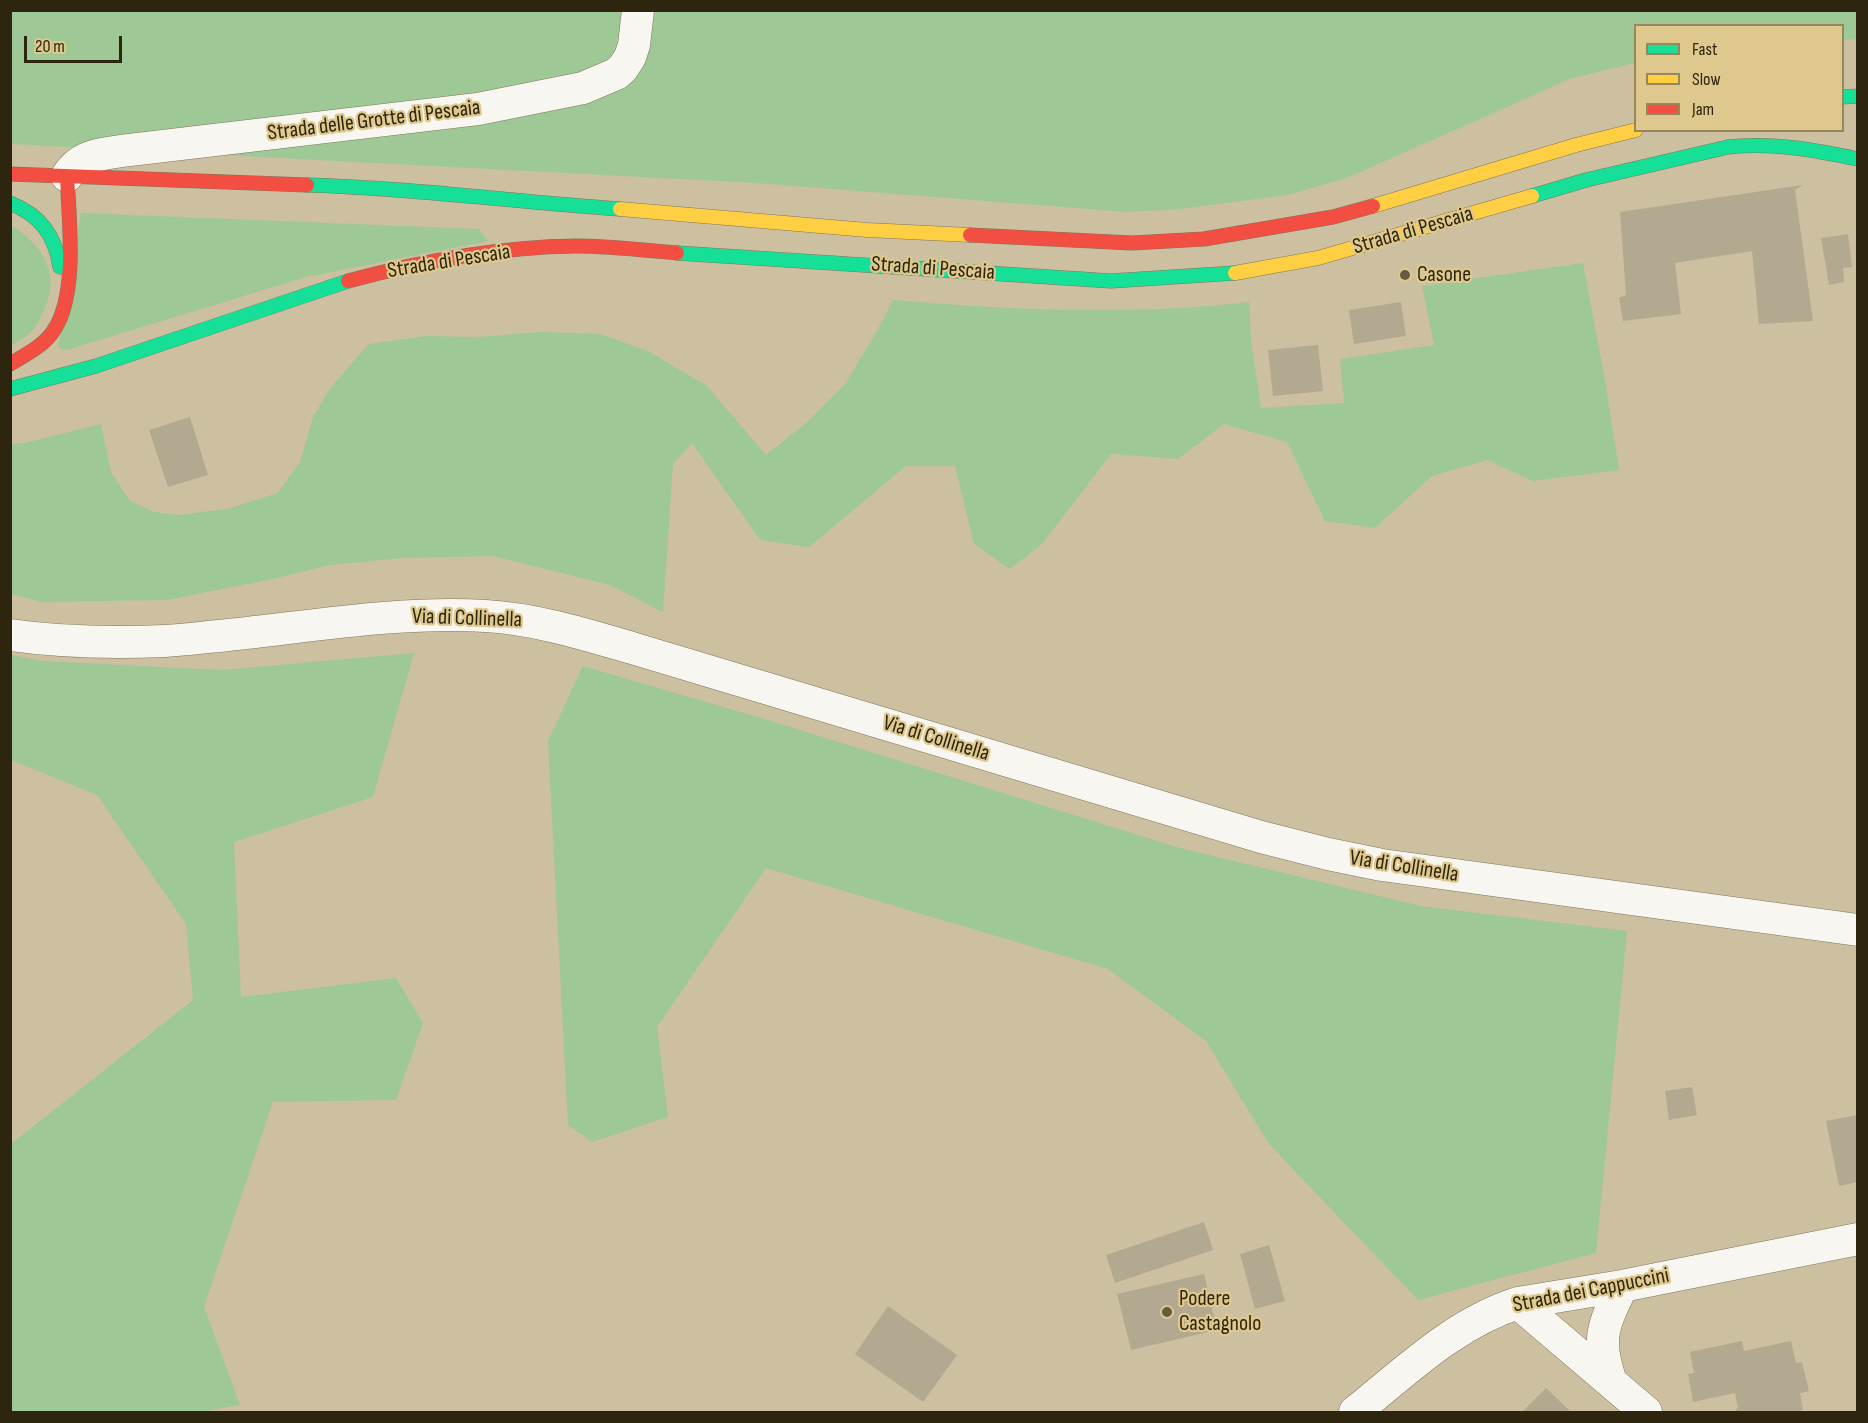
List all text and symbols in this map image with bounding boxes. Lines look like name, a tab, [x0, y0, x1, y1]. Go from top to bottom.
scale bar	[27, 24, 124, 62]
legend	[1634, 24, 1844, 132]
text: 20 m	[35, 36, 65, 57]
text: Fast	[1692, 39, 1717, 60]
text: Slow	[1692, 69, 1721, 90]
street label: Strada delle Grotte di Pescaia	[266, 95, 482, 147]
text: Jam	[1692, 99, 1714, 120]
street label: Strada di Pescaia	[1350, 201, 1476, 261]
street label: Strada di Pescaia	[386, 239, 512, 285]
street label: Strada di Pescaia	[870, 252, 996, 286]
place label: Casone	[1417, 262, 1471, 288]
marker: Casone	[1398, 268, 1412, 282]
street label: Via di Collinella	[412, 604, 522, 634]
street label: Via di Collinella	[880, 710, 992, 768]
street label: Via di Collinella	[1348, 845, 1460, 889]
street label: Strada dei Cappuccini	[1511, 1263, 1671, 1319]
place label: Podere Castagnolo	[1179, 1286, 1261, 1338]
marker: Podere Castagnolo	[1160, 1305, 1174, 1319]

